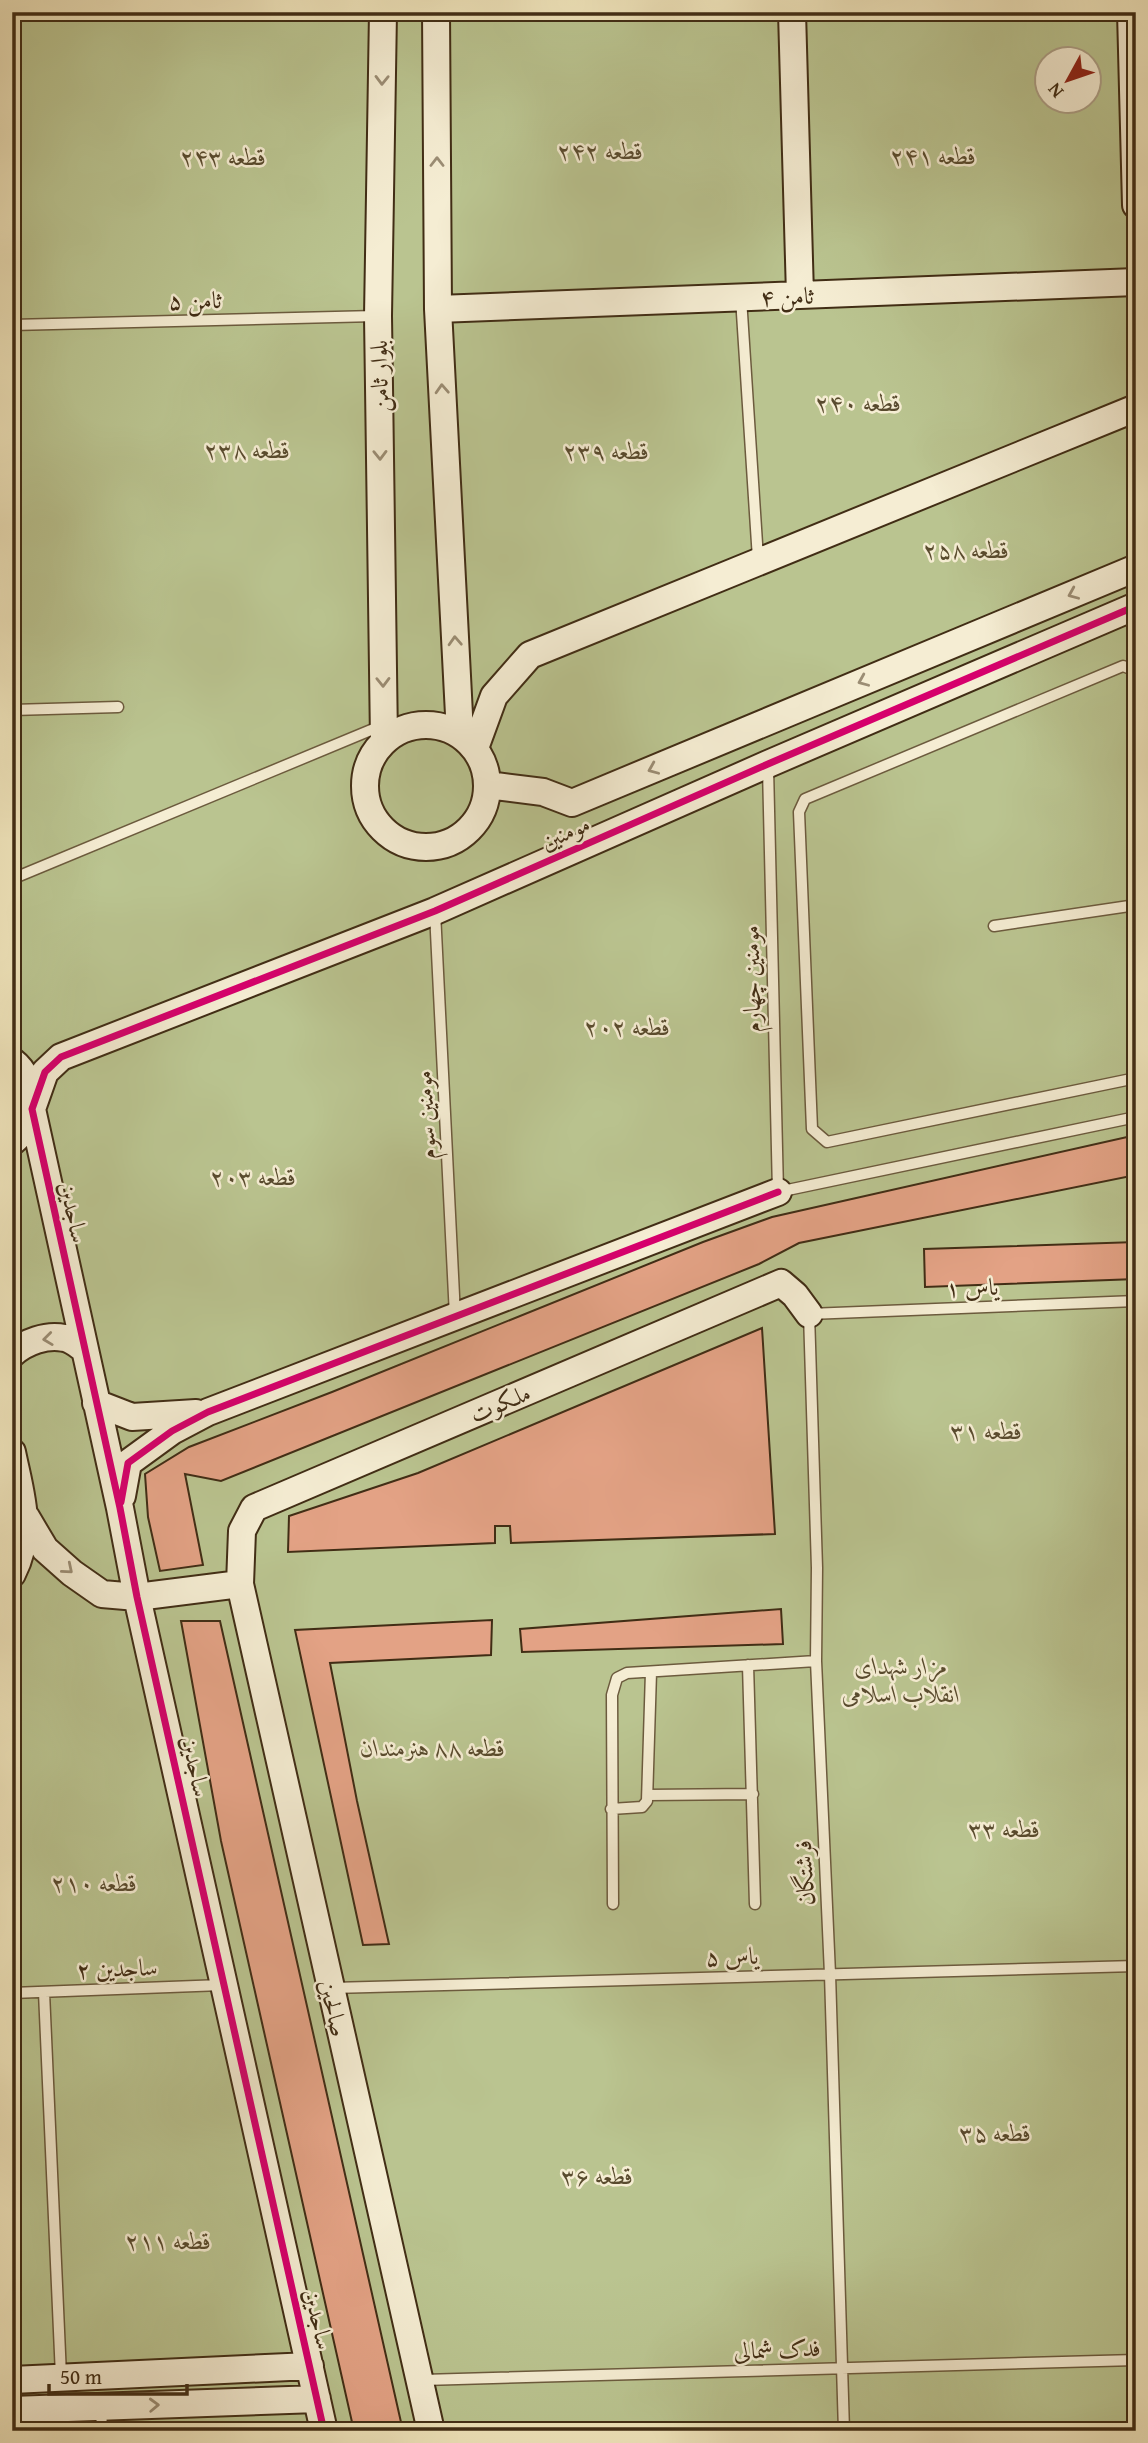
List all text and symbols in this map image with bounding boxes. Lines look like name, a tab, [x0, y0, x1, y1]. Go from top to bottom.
north arrow	[1032, 46, 1102, 116]
one-way arrow	[374, 76, 390, 86]
text: N	[1040, 77, 1070, 105]
park label: قطعه ۲۴۲	[558, 133, 644, 168]
park label: قطعه ۲۴۱	[891, 138, 977, 173]
park label: قطعه ۲۴۳	[181, 139, 267, 174]
one-way arrow	[429, 156, 445, 167]
street label: ثامن ۴	[760, 278, 815, 314]
street label: ثامن ۵	[168, 282, 222, 318]
street label: بلوار ثامن	[361, 339, 397, 413]
one-way arrow	[435, 384, 450, 395]
park label: قطعه ۲۴۰	[816, 385, 902, 420]
park label: قطعه ۲۳۸	[205, 432, 291, 467]
park label: قطعه ۲۳۹	[564, 433, 650, 468]
one-way arrow	[372, 450, 388, 461]
park label: قطعه ۲۵۸	[924, 532, 1010, 567]
one-way arrow	[1067, 586, 1080, 600]
one-way arrow	[448, 635, 463, 646]
one-way arrow	[858, 673, 870, 687]
one-way arrow	[375, 678, 391, 688]
one-way arrow	[648, 761, 660, 775]
street label: مومنین	[535, 806, 595, 858]
street label: مومنین چهارم	[733, 925, 773, 1033]
park label: قطعه ۲۰۲	[585, 1009, 671, 1044]
street label: مومنین سوم	[405, 1069, 449, 1160]
park label: قطعه ۲۰۳	[211, 1159, 297, 1194]
street label: ساجدین	[50, 1178, 98, 1246]
street label: یاس ۱	[945, 1269, 1001, 1305]
one-way arrow	[42, 1332, 54, 1347]
street label: ملکوت	[464, 1375, 536, 1431]
park label: قطعه ۳۱	[950, 1413, 1023, 1448]
one-way arrow	[60, 1561, 73, 1573]
park label: مزار شهدای انقلاب اسلامی	[842, 1648, 960, 1711]
park label: قطعه ۸۸ هنرمندان	[360, 1730, 506, 1765]
street label: ساجدین	[172, 1732, 220, 1800]
park label: قطعه ۳۳	[968, 1811, 1041, 1846]
street label: فرشتگان	[785, 1839, 823, 1907]
park label: قطعه ۲۱۰	[52, 1865, 138, 1900]
street label: یاس ۵	[705, 1938, 761, 1974]
street label: ساجدین ۲	[76, 1949, 158, 1987]
street label: صالحین	[310, 1976, 358, 2040]
park label: قطعه ۳۵	[959, 2115, 1032, 2150]
park label: قطعه ۳۶	[561, 2158, 634, 2193]
park label: قطعه ۲۱۱	[126, 2223, 212, 2258]
street label: ساجدین	[295, 2285, 343, 2353]
street label: فدک شمالی	[733, 2330, 821, 2368]
scale bar	[49, 2352, 187, 2396]
text: 50 m	[60, 2361, 102, 2392]
one-way arrow	[149, 2398, 160, 2413]

